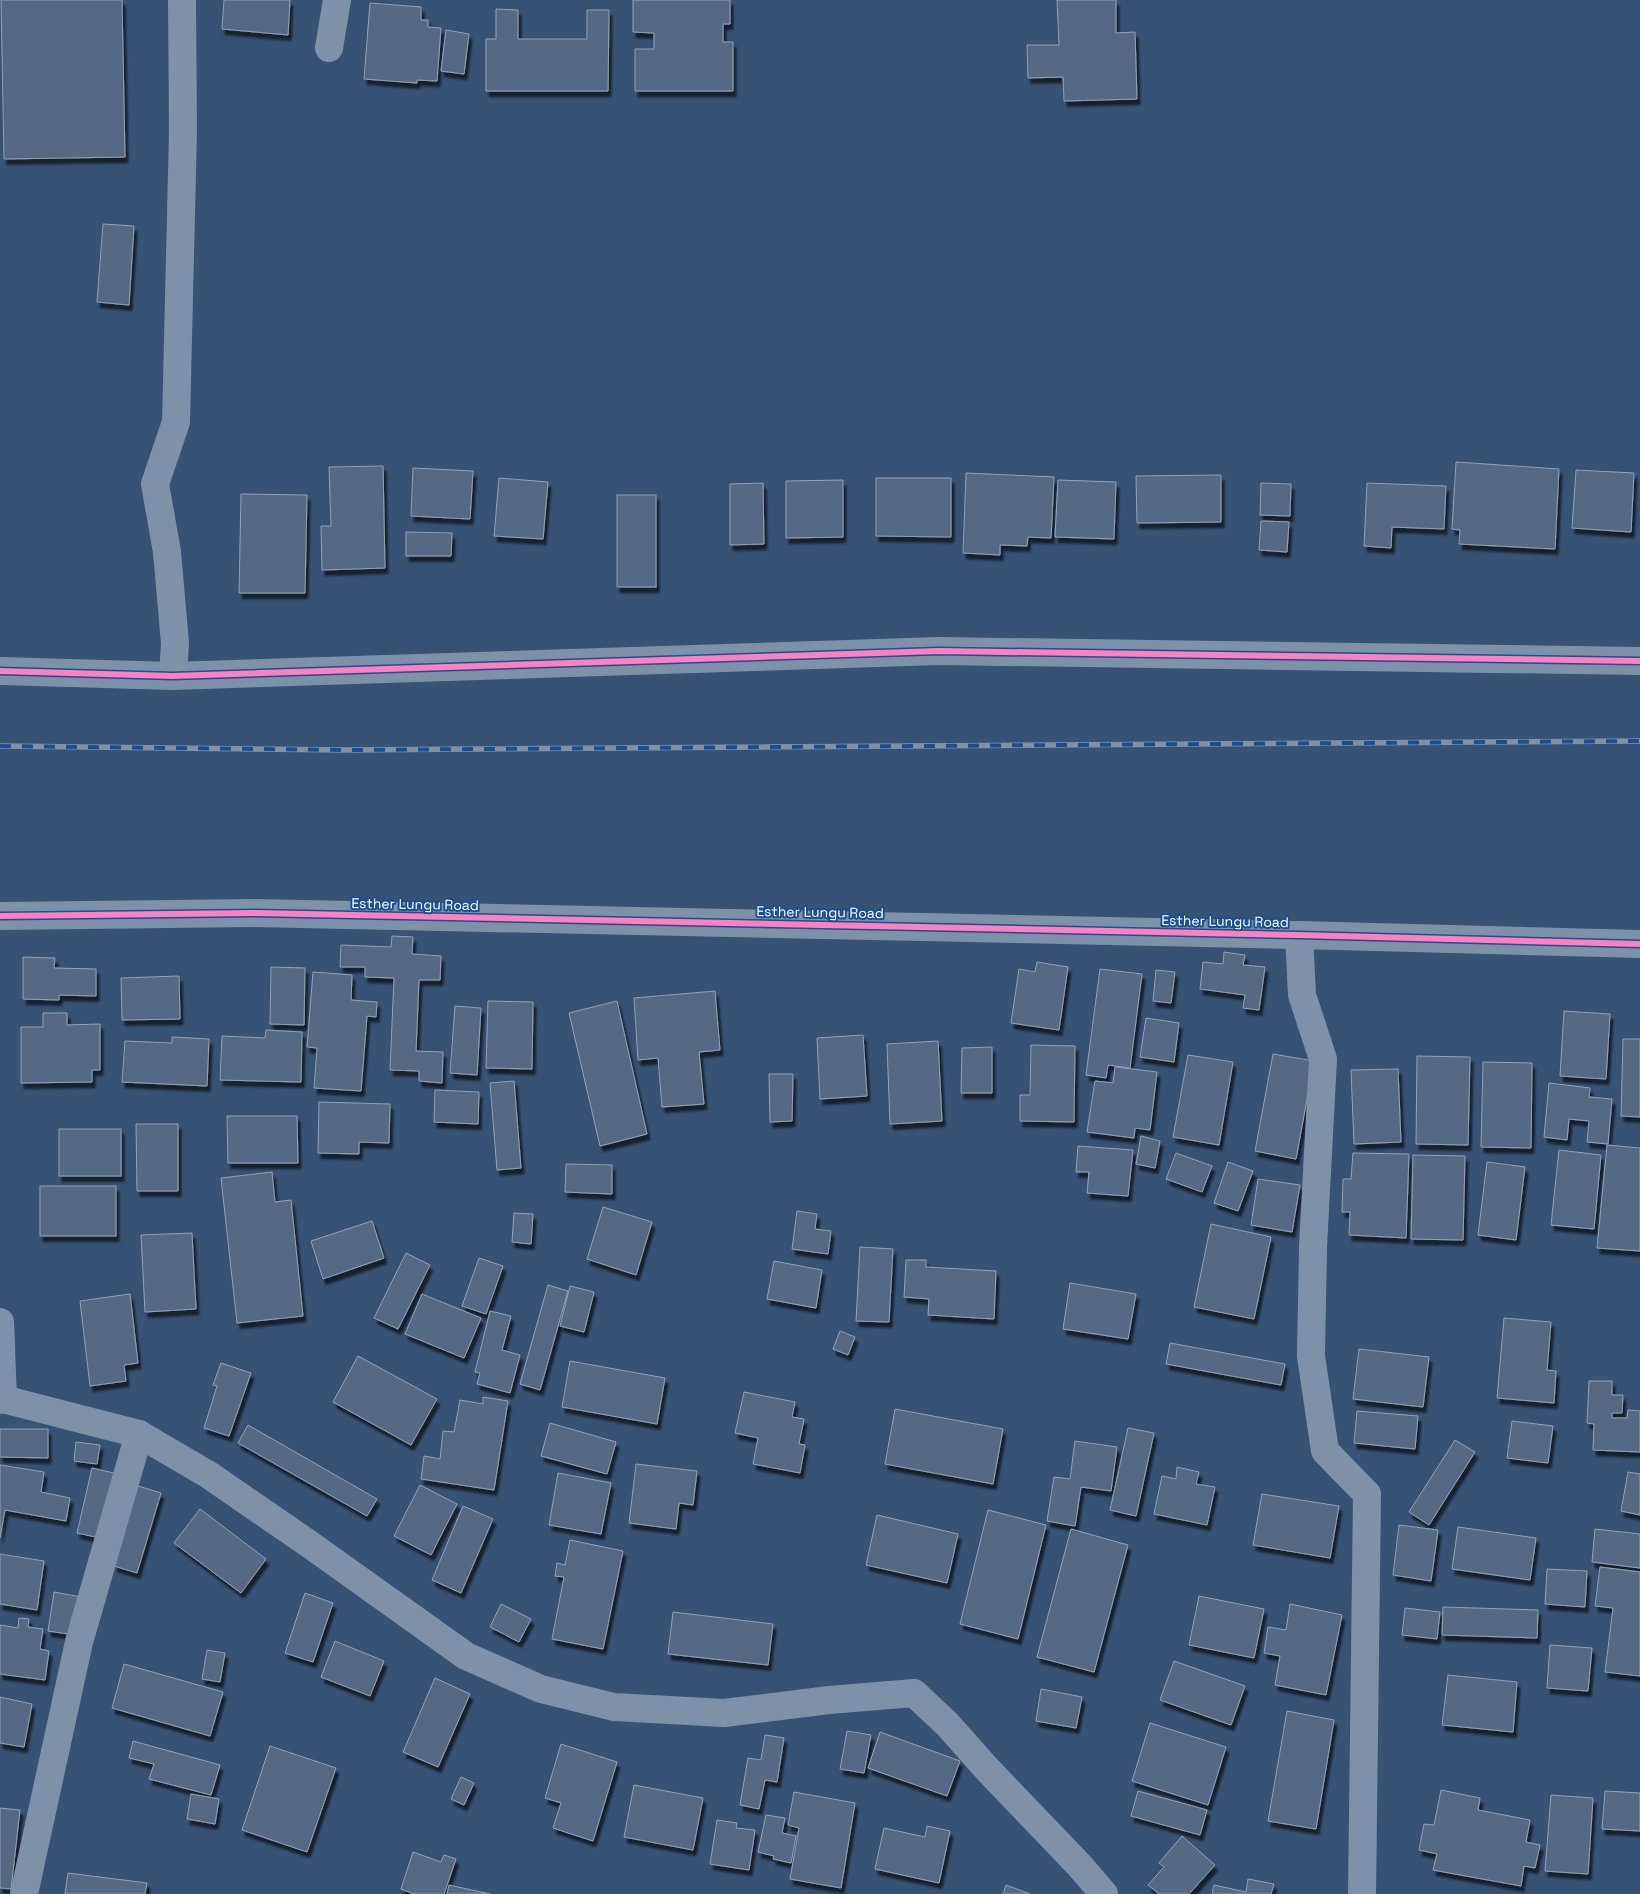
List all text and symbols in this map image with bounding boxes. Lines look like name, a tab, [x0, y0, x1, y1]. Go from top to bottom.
street label: Esther Lungu Road	[351, 894, 479, 914]
street label: Esther Lungu Road	[756, 902, 884, 922]
street label: Esther Lungu Road	[1161, 911, 1289, 931]

